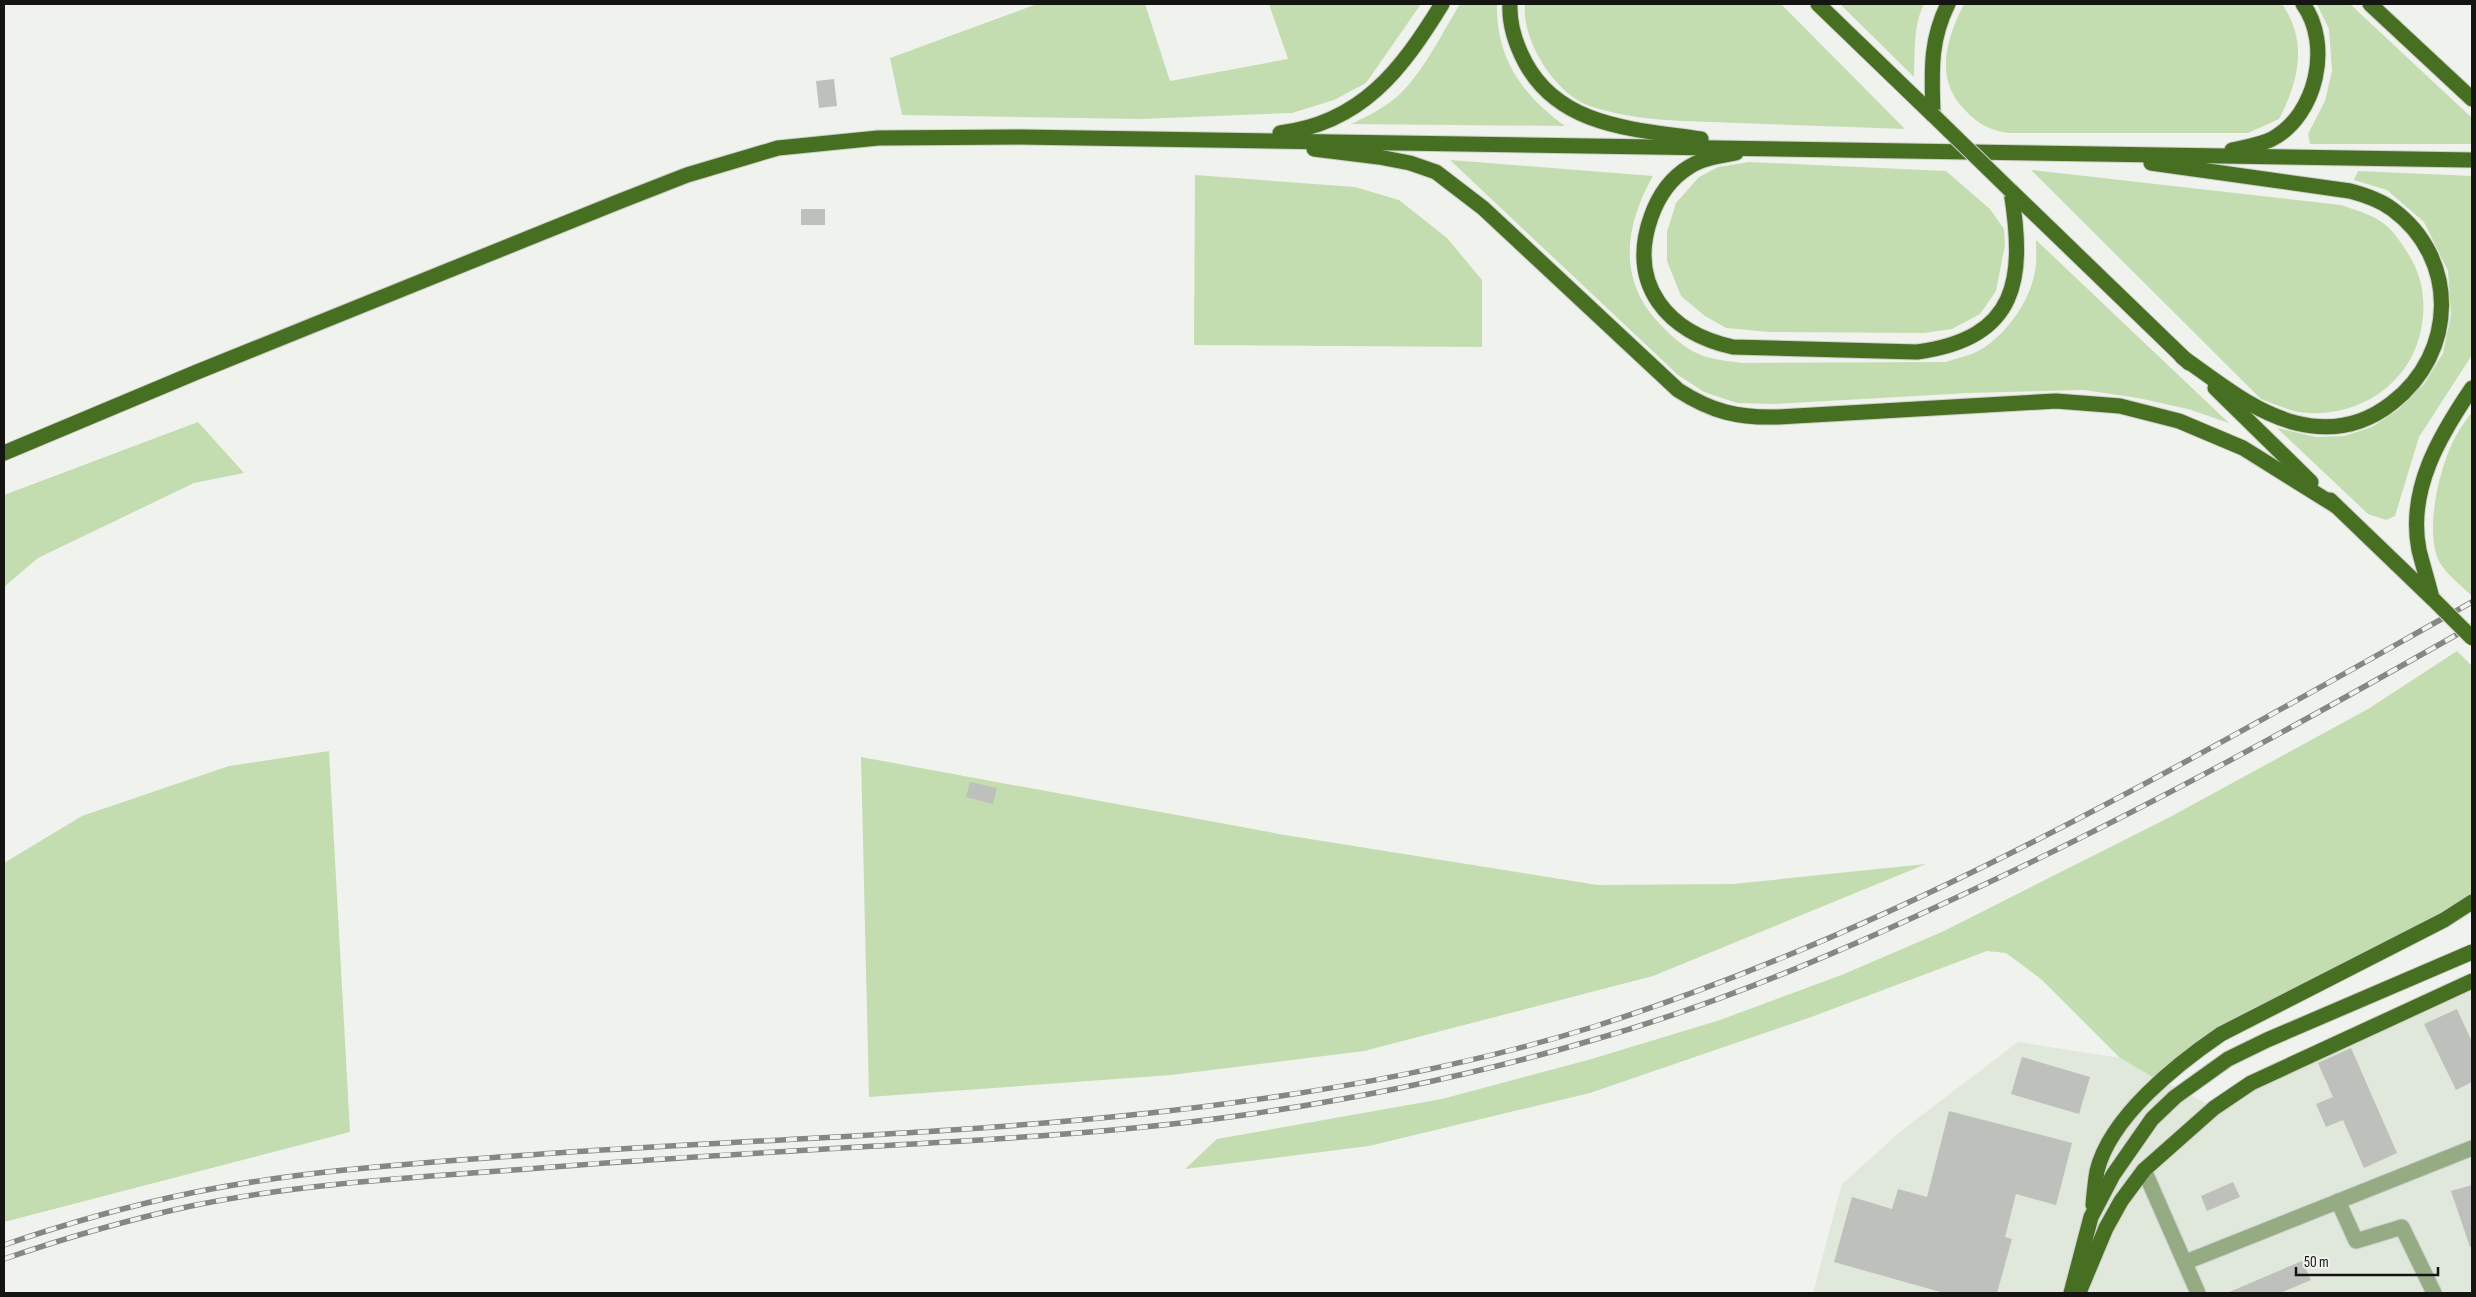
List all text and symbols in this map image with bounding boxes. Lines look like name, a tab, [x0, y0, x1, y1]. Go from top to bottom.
scale bar	[2296, 1244, 2438, 1276]
text: 50 m	[2304, 1253, 2329, 1272]

